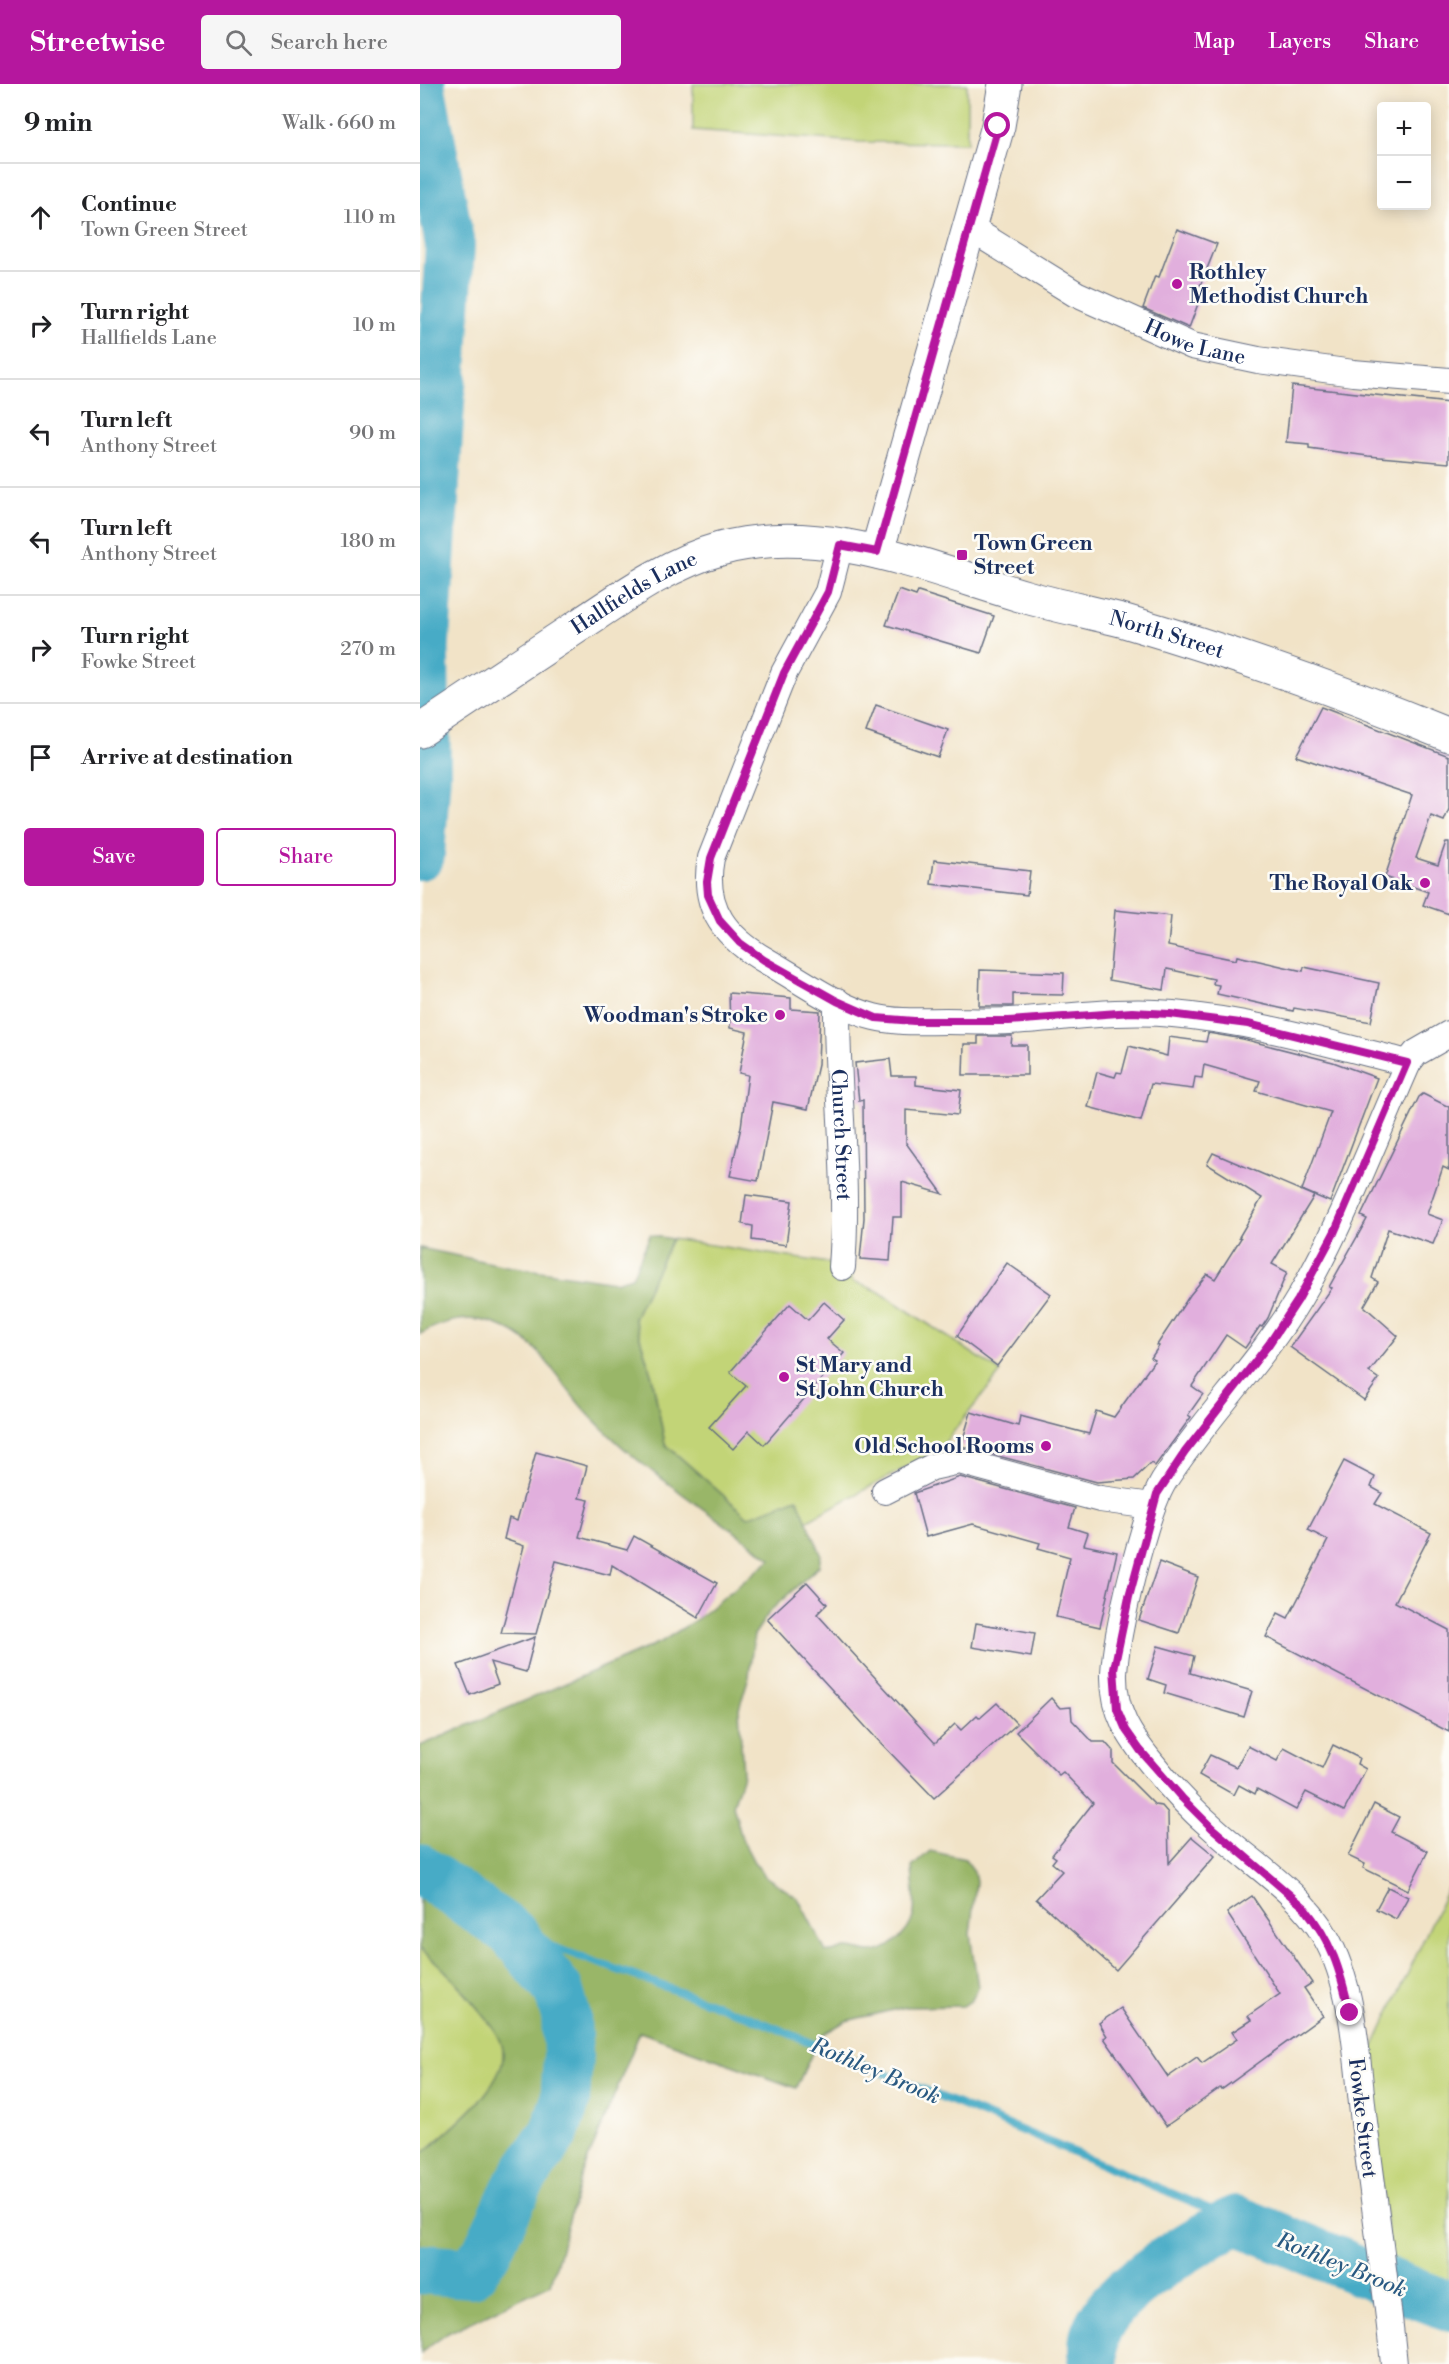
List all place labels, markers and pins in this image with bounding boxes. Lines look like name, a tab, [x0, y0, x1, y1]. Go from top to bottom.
place label: Rothley Methodist Church	[1189, 260, 1368, 310]
marker: Rothley Methodist Church	[1170, 277, 1184, 291]
place label: Town Green Street	[974, 531, 1093, 581]
marker: Town Green Street	[955, 548, 969, 562]
place label: The Royal Oak	[1270, 871, 1414, 897]
marker: The Royal Oak	[1418, 876, 1432, 890]
place label: Woodman's Stroke	[582, 1003, 768, 1029]
marker: Woodman's Stroke	[773, 1008, 787, 1022]
place label: St Mary and St John Church	[796, 1353, 944, 1403]
marker: St Mary and St John Church	[777, 1370, 791, 1384]
place label: Old School Rooms	[854, 1434, 1034, 1460]
marker: Old School Rooms	[1039, 1439, 1053, 1453]

